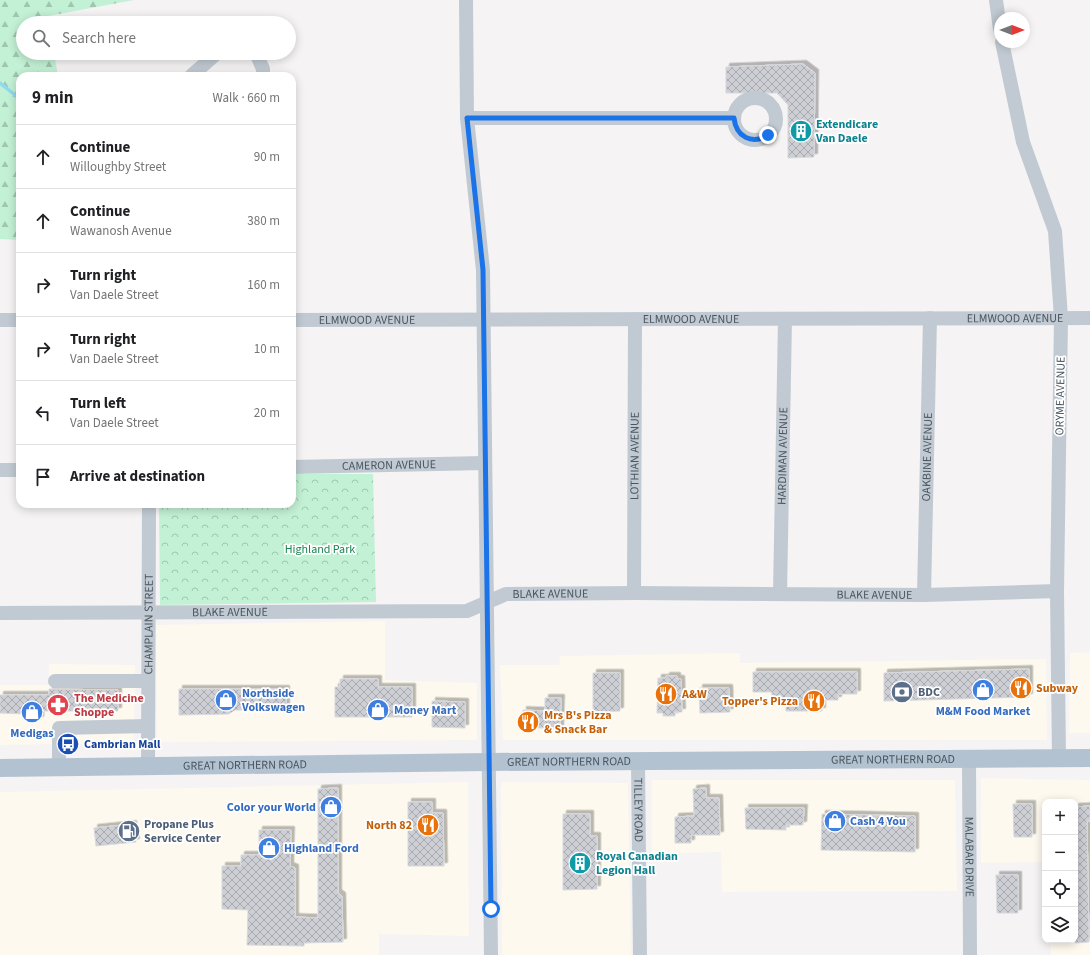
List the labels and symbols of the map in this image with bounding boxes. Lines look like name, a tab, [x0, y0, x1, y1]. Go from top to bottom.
north arrow	[994, 12, 1030, 48]
place label: Extendicare Van Daele	[815, 116, 878, 147]
building icon: Extendicare Van Daele	[788, 118, 814, 144]
route end	[759, 126, 777, 144]
street label: ELMWOOD AVENUE	[967, 310, 1063, 327]
street label: ELMWOOD AVENUE	[643, 311, 739, 328]
street label: ELMWOOD AVENUE	[319, 312, 415, 329]
street label: ORYME AVENUE	[1051, 357, 1070, 435]
street label: HARDIMAN AVENUE	[774, 407, 792, 505]
street label: LOTHIAN AVENUE	[626, 412, 644, 500]
street label: OAKBINE AVENUE	[918, 412, 937, 502]
street label: CAMERON AVENUE	[342, 456, 436, 475]
park label: Highland Park	[285, 541, 355, 558]
street label: CHAMPLAIN STREET	[140, 573, 158, 675]
street label: BLAKE AVENUE	[512, 585, 588, 603]
street label: BLAKE AVENUE	[836, 586, 912, 604]
street label: BLAKE AVENUE	[192, 604, 268, 621]
restaurant icon: Subway	[1008, 675, 1034, 701]
shop icon: M&M Food Market	[970, 677, 996, 703]
bank icon: BDC	[889, 679, 915, 705]
place label: Subway	[1036, 680, 1079, 697]
restaurant icon: A&W	[653, 681, 679, 707]
place label: BDC	[918, 684, 940, 701]
place label: Northside Volkswagen	[241, 685, 305, 716]
place label: A&W	[681, 686, 707, 703]
shop icon: Northside Volkswagen	[213, 687, 239, 713]
restaurant icon: Topper's Pizza	[801, 688, 827, 714]
place label: The Medicine Shoppe	[74, 690, 144, 721]
pharmacy icon: The Medicine Shoppe	[45, 692, 71, 718]
place label: Topper's Pizza	[722, 693, 798, 710]
shop icon: Money Mart	[365, 697, 391, 723]
shop icon: Medigas	[19, 699, 45, 725]
place label: Money Mart	[394, 702, 457, 719]
place label: M&M Food Market	[936, 703, 1031, 720]
place label: Mrs B's Pizza & Snack Bar	[544, 707, 612, 738]
restaurant icon: Mrs B's Pizza & Snack Bar	[515, 709, 541, 735]
place label: Medigas	[10, 725, 54, 742]
bus stop icon: Cambrian Mall	[55, 731, 81, 757]
place label: Cambrian Mall	[84, 736, 161, 753]
street label: GREAT NORTHERN ROAD	[831, 751, 955, 769]
street label: GREAT NORTHERN ROAD	[507, 753, 631, 771]
street label: GREAT NORTHERN ROAD	[183, 756, 307, 775]
street label: TILLEY ROAD	[629, 778, 647, 842]
shop icon: Color your World	[318, 794, 344, 820]
place label: Color your World	[227, 799, 316, 816]
shop icon: Cash 4 You	[822, 808, 848, 834]
restaurant icon: North 82	[415, 812, 441, 838]
place label: Cash 4 You	[850, 813, 906, 830]
place label: Propane Plus Service Center	[144, 816, 221, 847]
place label: North 82	[366, 817, 412, 834]
street label: MALABAR DRIVE	[960, 817, 978, 897]
fuel station icon: Propane Plus Service Center	[116, 818, 142, 844]
shop icon: Highland Ford	[256, 835, 282, 861]
place label: Highland Ford	[284, 840, 359, 857]
place label: Royal Canadian Legion Hall	[596, 848, 678, 879]
building icon: Royal Canadian Legion Hall	[567, 850, 593, 876]
route start	[482, 900, 500, 918]

